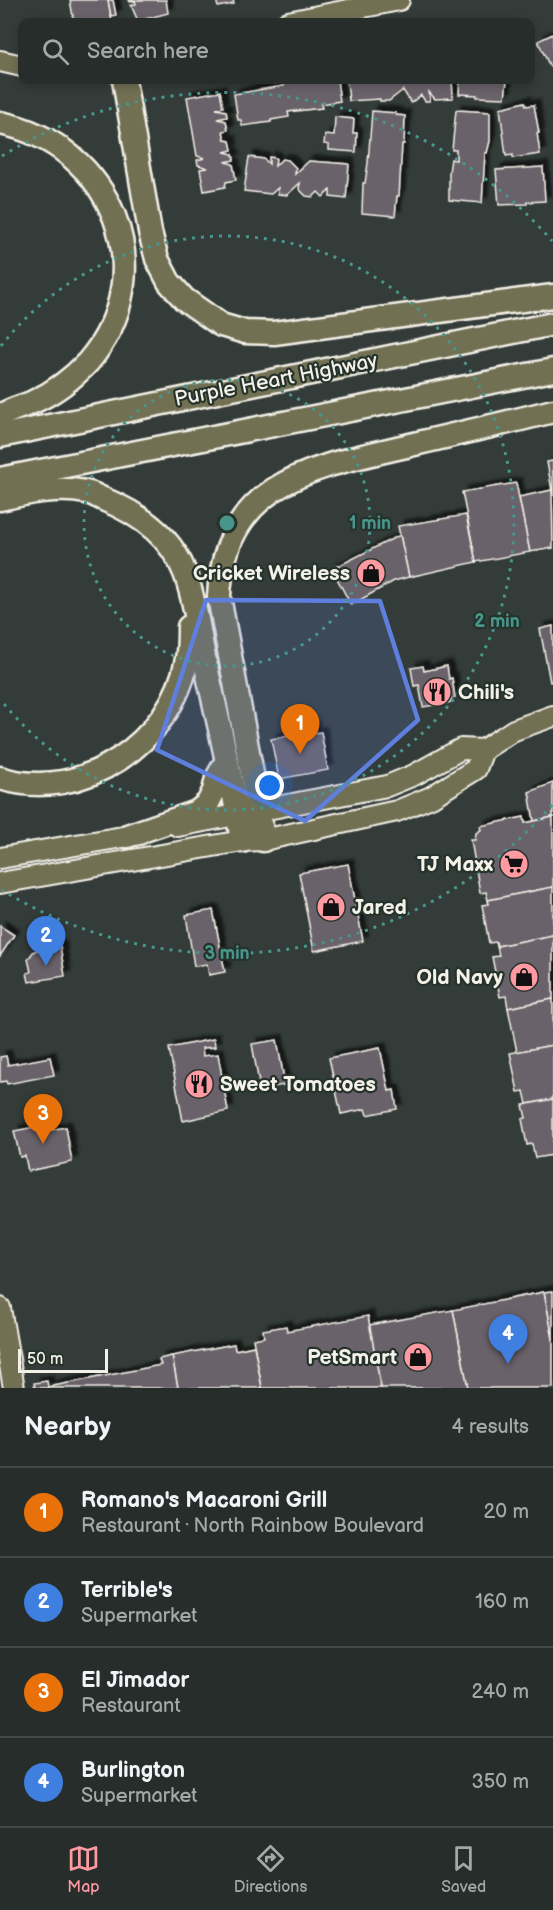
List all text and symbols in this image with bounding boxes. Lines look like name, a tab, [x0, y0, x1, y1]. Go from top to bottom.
search box	[18, 18, 535, 84]
icon: search	[39, 35, 72, 68]
text: Search here	[87, 38, 209, 65]
street label: Purple Heart Highway	[172, 348, 380, 412]
centre of rings	[217, 513, 237, 533]
text: 1 min	[349, 513, 391, 534]
shop icon: Cricket Wireless	[355, 557, 387, 589]
place label: Cricket Wireless	[193, 561, 350, 586]
text: 2 min	[474, 611, 520, 632]
restaurant icon: Chili's	[421, 676, 453, 708]
place label: Chili's	[458, 680, 514, 705]
pin: 1	[280, 704, 320, 754]
your location	[255, 771, 284, 800]
supermarket icon: TJ Maxx	[498, 848, 530, 880]
place label: TJ Maxx	[417, 852, 494, 877]
shop icon: Jared	[315, 891, 347, 923]
place label: Jared	[352, 895, 407, 920]
pin: 2	[26, 916, 66, 966]
text: 3 min	[204, 943, 250, 964]
shop icon: Old Navy	[508, 961, 540, 993]
place label: Old Navy	[417, 965, 503, 990]
restaurant icon: Sweet Tomatoes	[183, 1068, 215, 1100]
place label: Sweet Tomatoes	[220, 1072, 376, 1097]
pin: 3	[24, 1094, 63, 1144]
pin: 4	[488, 1314, 528, 1364]
shop icon: PetSmart	[402, 1341, 434, 1373]
place label: PetSmart	[307, 1345, 397, 1370]
scale bar	[18, 1346, 108, 1374]
text: 50 m	[27, 1350, 63, 1369]
text: Nearby	[24, 1412, 111, 1443]
text: 4 results	[451, 1415, 529, 1439]
text: Romano's Macaroni Grill	[81, 1487, 327, 1514]
text: 1	[39, 1500, 48, 1524]
text: 20 m	[484, 1500, 529, 1524]
text: Restaurant · North Rainbow Boulevard	[81, 1514, 424, 1538]
text: Terrible's	[81, 1577, 173, 1604]
text: 2	[38, 1590, 49, 1614]
text: 160 m	[475, 1590, 529, 1614]
text: Supermarket	[81, 1604, 197, 1628]
text: El Jimador	[81, 1667, 189, 1694]
text: 3	[38, 1680, 49, 1704]
text: 240 m	[472, 1680, 529, 1704]
text: Restaurant	[81, 1694, 181, 1718]
text: Burlington	[81, 1757, 185, 1784]
text: 4	[38, 1770, 49, 1794]
text: 350 m	[472, 1770, 529, 1794]
text: Supermarket	[81, 1784, 197, 1808]
tab: Map	[67, 1842, 100, 1897]
tab: Directions	[234, 1842, 307, 1897]
tab: Saved	[441, 1842, 486, 1897]

